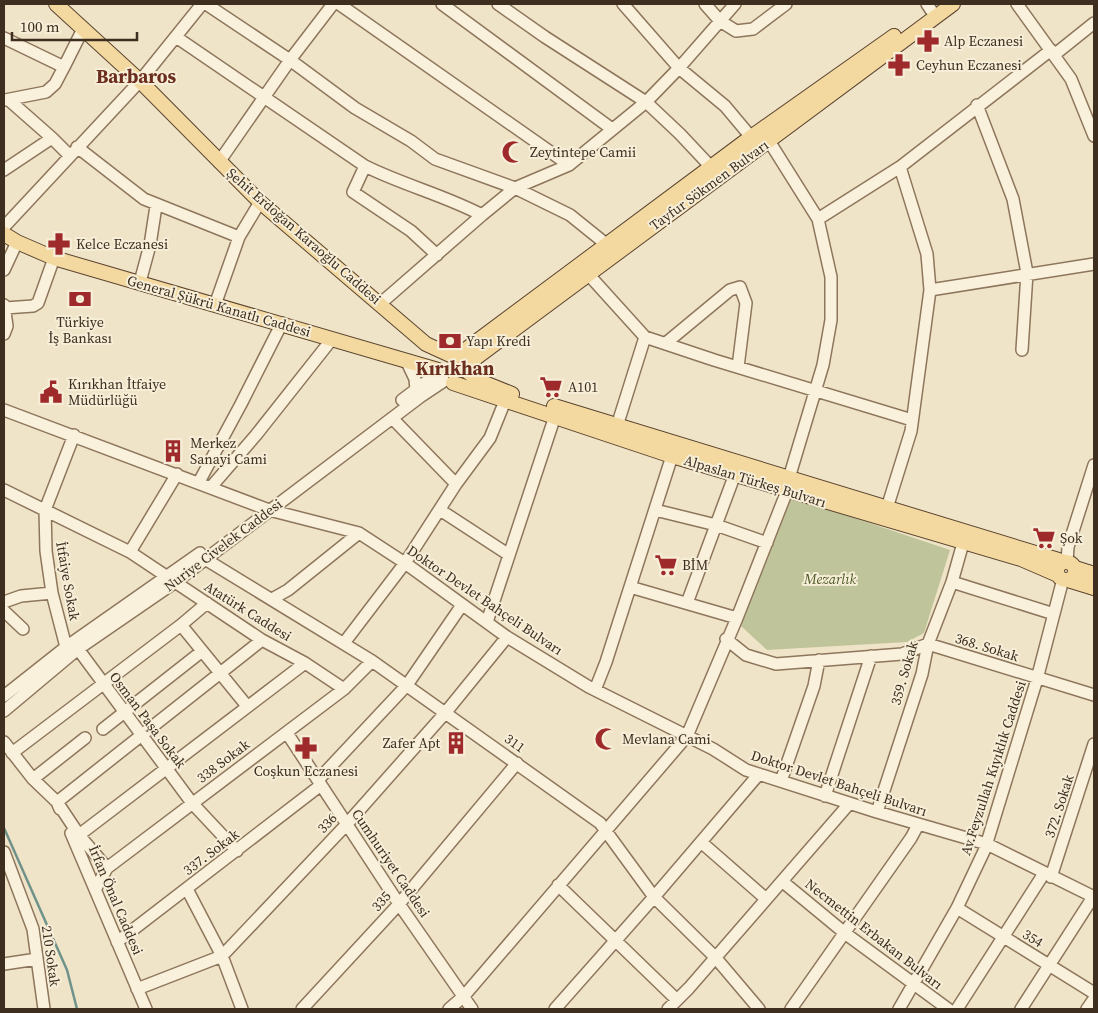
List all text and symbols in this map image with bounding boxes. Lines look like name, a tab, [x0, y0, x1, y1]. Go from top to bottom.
scale bar	[12, 10, 138, 42]
text: 100 m	[20, 16, 60, 37]
pharmacy icon: Alp Eczanesi	[915, 28, 941, 54]
place label: Alp Eczanesi	[944, 31, 1023, 51]
pharmacy icon: Ceyhun Eczanesi	[886, 52, 912, 78]
place label: Ceyhun Eczanesi	[916, 55, 1022, 75]
district label: Barbaros	[96, 63, 176, 89]
street label: Tayfur Sökmen Bulvarı	[645, 135, 773, 235]
mosque icon: Zeytintepe Camii	[500, 139, 526, 165]
place label: Zeytintepe Camii	[530, 142, 636, 162]
street label: Şehit Erdoğan Karaoğlu Caddesi	[222, 163, 386, 309]
pharmacy icon: Kelce Eczanesi	[46, 231, 72, 257]
place label: Kelce Eczanesi	[76, 234, 168, 254]
street label: General Şükrü Kanatlı Caddesi	[125, 270, 313, 342]
bank icon: Türkiye İş Bankası	[67, 286, 93, 312]
place label: Türkiye İş Bankası	[48, 312, 112, 348]
bank icon: Yapı Kredi	[437, 328, 463, 354]
place label: Yapı Kredi	[466, 331, 531, 351]
district label: Kırıkhan	[416, 355, 495, 381]
place label: Kırıkhan İtfaiye Müdürlüğü	[68, 374, 166, 410]
supermarket icon: A101	[538, 374, 564, 400]
place label: A101	[568, 377, 598, 397]
public building icon: Kırıkhan İtfaiye Müdürlüğü	[38, 379, 64, 405]
place label: Merkez Sanayi Cami	[190, 433, 267, 469]
building icon: Merkez Sanayi Cami	[160, 438, 186, 464]
street label: Alpaslan Türkeş Bulvarı	[681, 450, 829, 512]
street label: Nuriye Civelek Caddesi	[160, 494, 286, 596]
supermarket icon: Şok	[1031, 525, 1057, 551]
place label: Şok	[1060, 528, 1083, 548]
street label: İtfaiye Sokak	[51, 540, 85, 623]
street label: Doktor Devlet Bahçeli Bulvarı	[403, 540, 567, 660]
supermarket icon: BİM	[653, 552, 679, 578]
place label: BİM	[682, 555, 708, 575]
park label: Mezarlık	[803, 569, 856, 589]
street label: Atatürk Caddesi	[201, 576, 295, 646]
street label: 368. Sokak	[953, 628, 1022, 666]
street label: 359. Sokak	[885, 638, 923, 707]
street label: Osman Paşa Sokak	[105, 668, 191, 773]
street label: Av.Feyzullah Kıyıklık Caddesi	[955, 678, 1031, 858]
mosque icon: Mevlana Cami	[593, 726, 619, 752]
street label: 311	[501, 729, 529, 757]
place label: Mevlana Cami	[622, 729, 711, 749]
building icon: Zafer Apt	[443, 730, 469, 756]
place label: Zafer Apt	[383, 733, 440, 753]
street label: 338 Sokak	[192, 734, 254, 787]
pharmacy icon: Coşkun Eczanesi	[293, 735, 319, 761]
street label: Doktor Devlet Bahçeli Bulvarı	[748, 745, 930, 821]
place label: Coşkun Eczanesi	[254, 761, 358, 781]
street label: 372. Sokak	[1039, 771, 1079, 840]
street label: Cumhuriyet Caddesi	[347, 805, 435, 921]
street label: 336	[313, 809, 341, 837]
street label: 337. Sokak	[179, 824, 243, 880]
street label: İrfan Önal Caddesi	[84, 842, 148, 958]
street label: Necmettin Erbakan Bulvarı	[801, 874, 947, 994]
street label: 335	[367, 887, 395, 915]
street label: 210 Sokak	[37, 924, 65, 988]
street label: 354	[1019, 924, 1047, 952]

